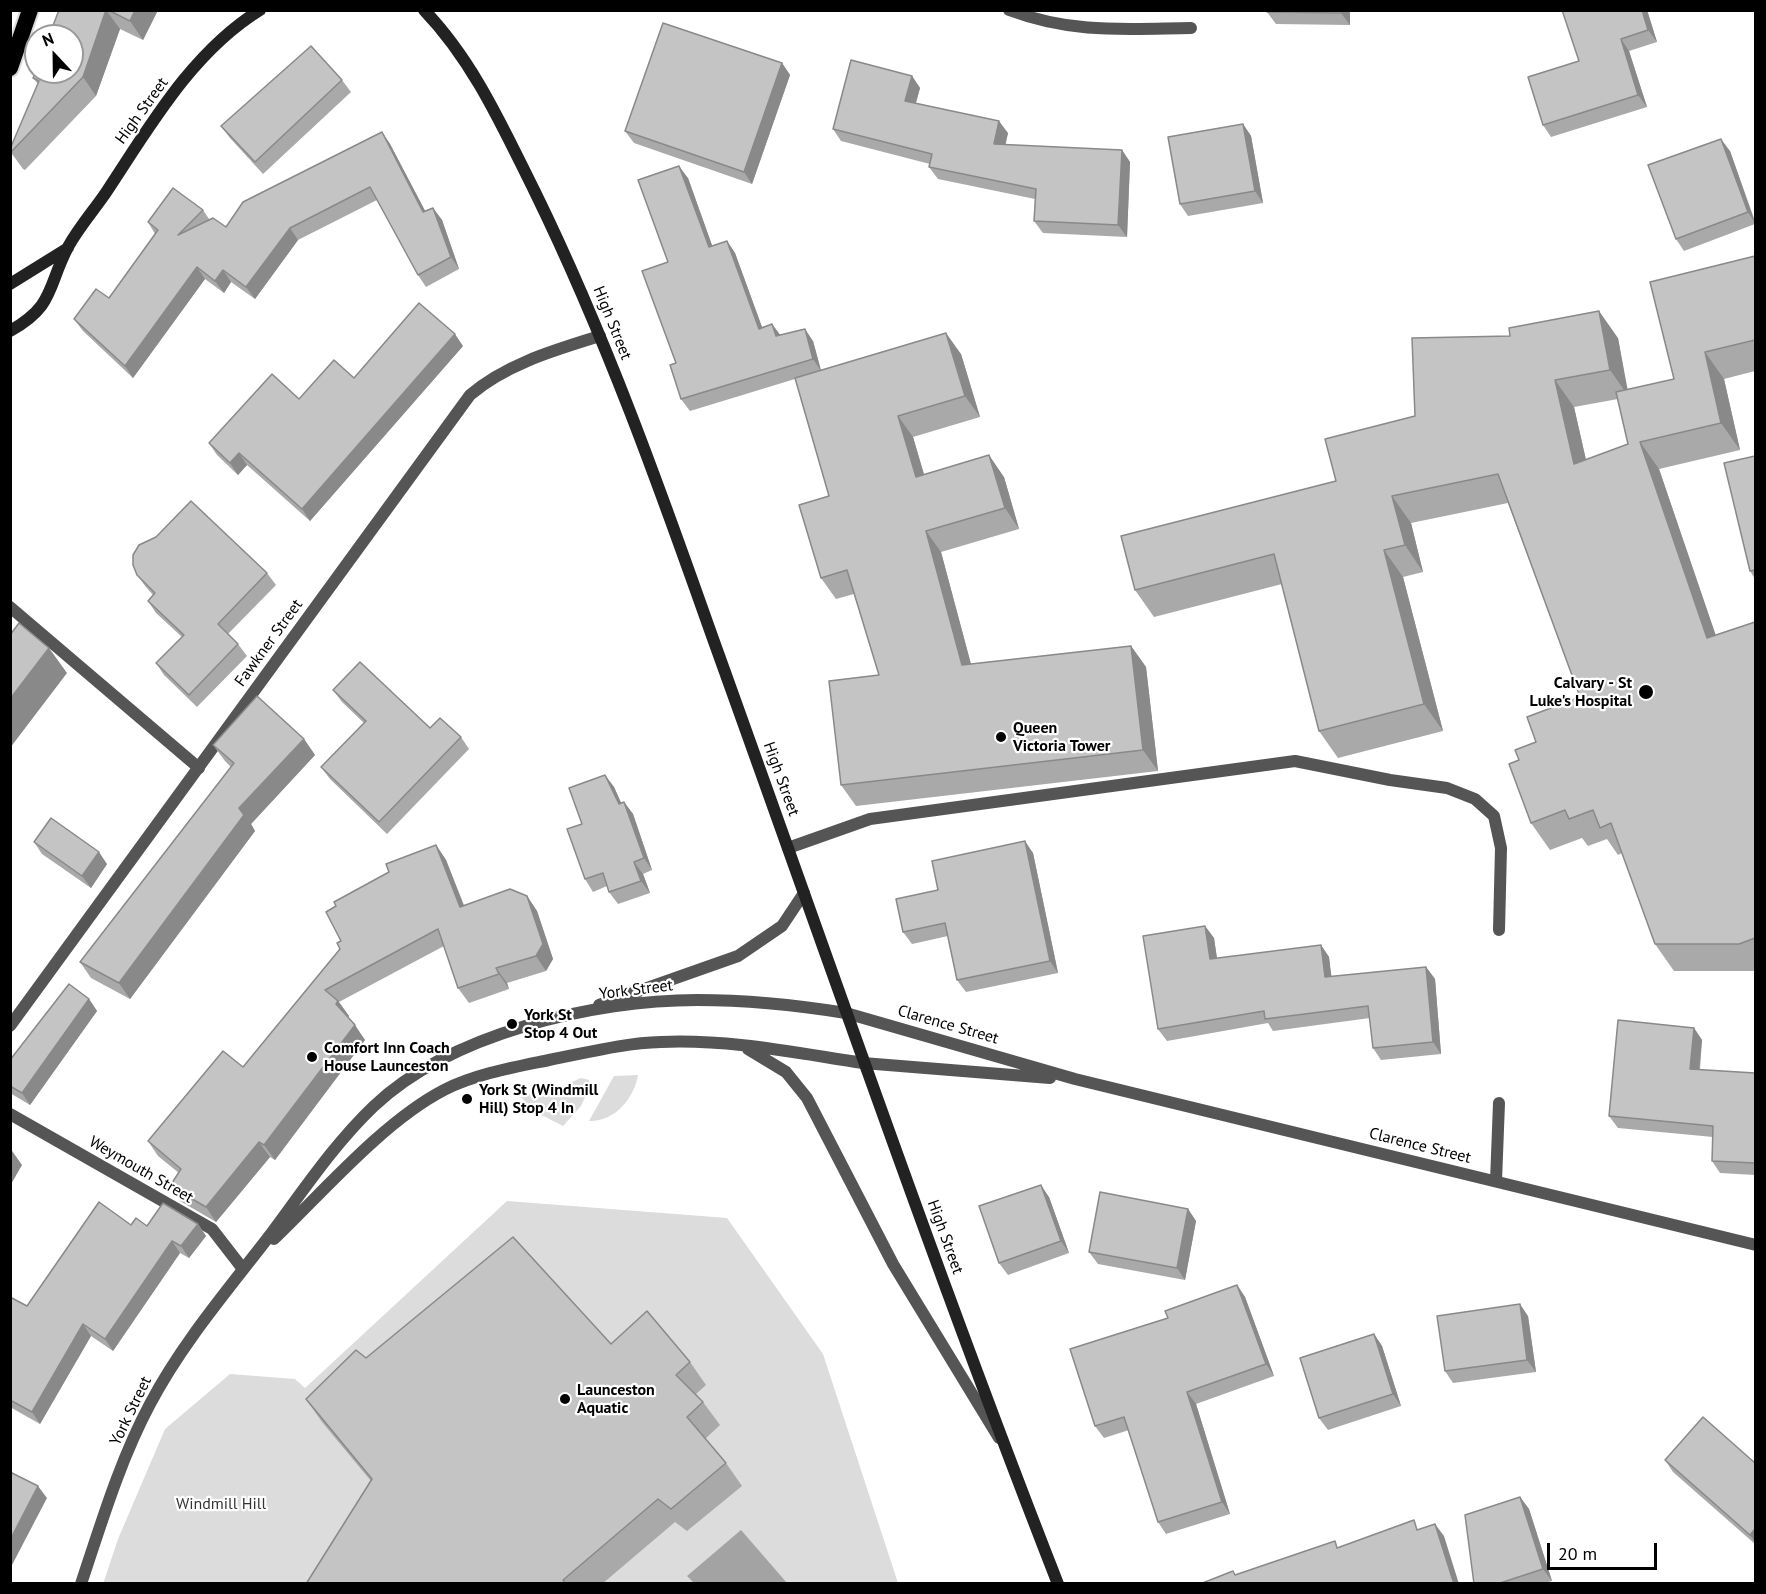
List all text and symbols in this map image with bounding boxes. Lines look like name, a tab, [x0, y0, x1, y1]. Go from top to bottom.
north arrow	[24, 24, 84, 84]
text: N	[39, 28, 57, 50]
street label: High Street	[111, 74, 173, 148]
street label: High Street	[589, 283, 635, 363]
street label: Fawkner Street	[231, 596, 307, 690]
place label: Calvary - St Luke's Hospital	[1530, 673, 1632, 711]
marker: Calvary - St Luke's Hospital	[1637, 683, 1655, 701]
place label: Queen Victoria Tower	[1013, 718, 1110, 756]
marker: Queen Victoria Tower	[994, 730, 1008, 744]
street label: High Street	[759, 739, 803, 819]
street label: York Street	[598, 976, 674, 1004]
street label: Clarence Street	[895, 1001, 1001, 1049]
place label: York St Stop 4 Out	[524, 1005, 597, 1043]
marker: York St Stop 4 Out	[505, 1017, 519, 1031]
place label: Comfort Inn Coach House Launceston	[324, 1038, 450, 1076]
marker: Comfort Inn Coach House Launceston	[305, 1050, 319, 1064]
place label: York St (Windmill Hill) Stop 4 In	[479, 1080, 598, 1118]
marker: York St (Windmill Hill) Stop 4 In	[460, 1092, 474, 1106]
street label: Clarence Street	[1367, 1124, 1473, 1168]
street label: Weymouth Street	[85, 1132, 197, 1208]
street label: High Street	[923, 1197, 967, 1277]
street label: York Street	[106, 1373, 156, 1449]
place label: Launceston Aquatic	[577, 1380, 655, 1418]
marker: Launceston Aquatic	[558, 1392, 572, 1406]
park label: Windmill Hill	[176, 1494, 266, 1514]
scale bar	[1550, 1531, 1660, 1569]
text: 20 m	[1558, 1542, 1597, 1565]

